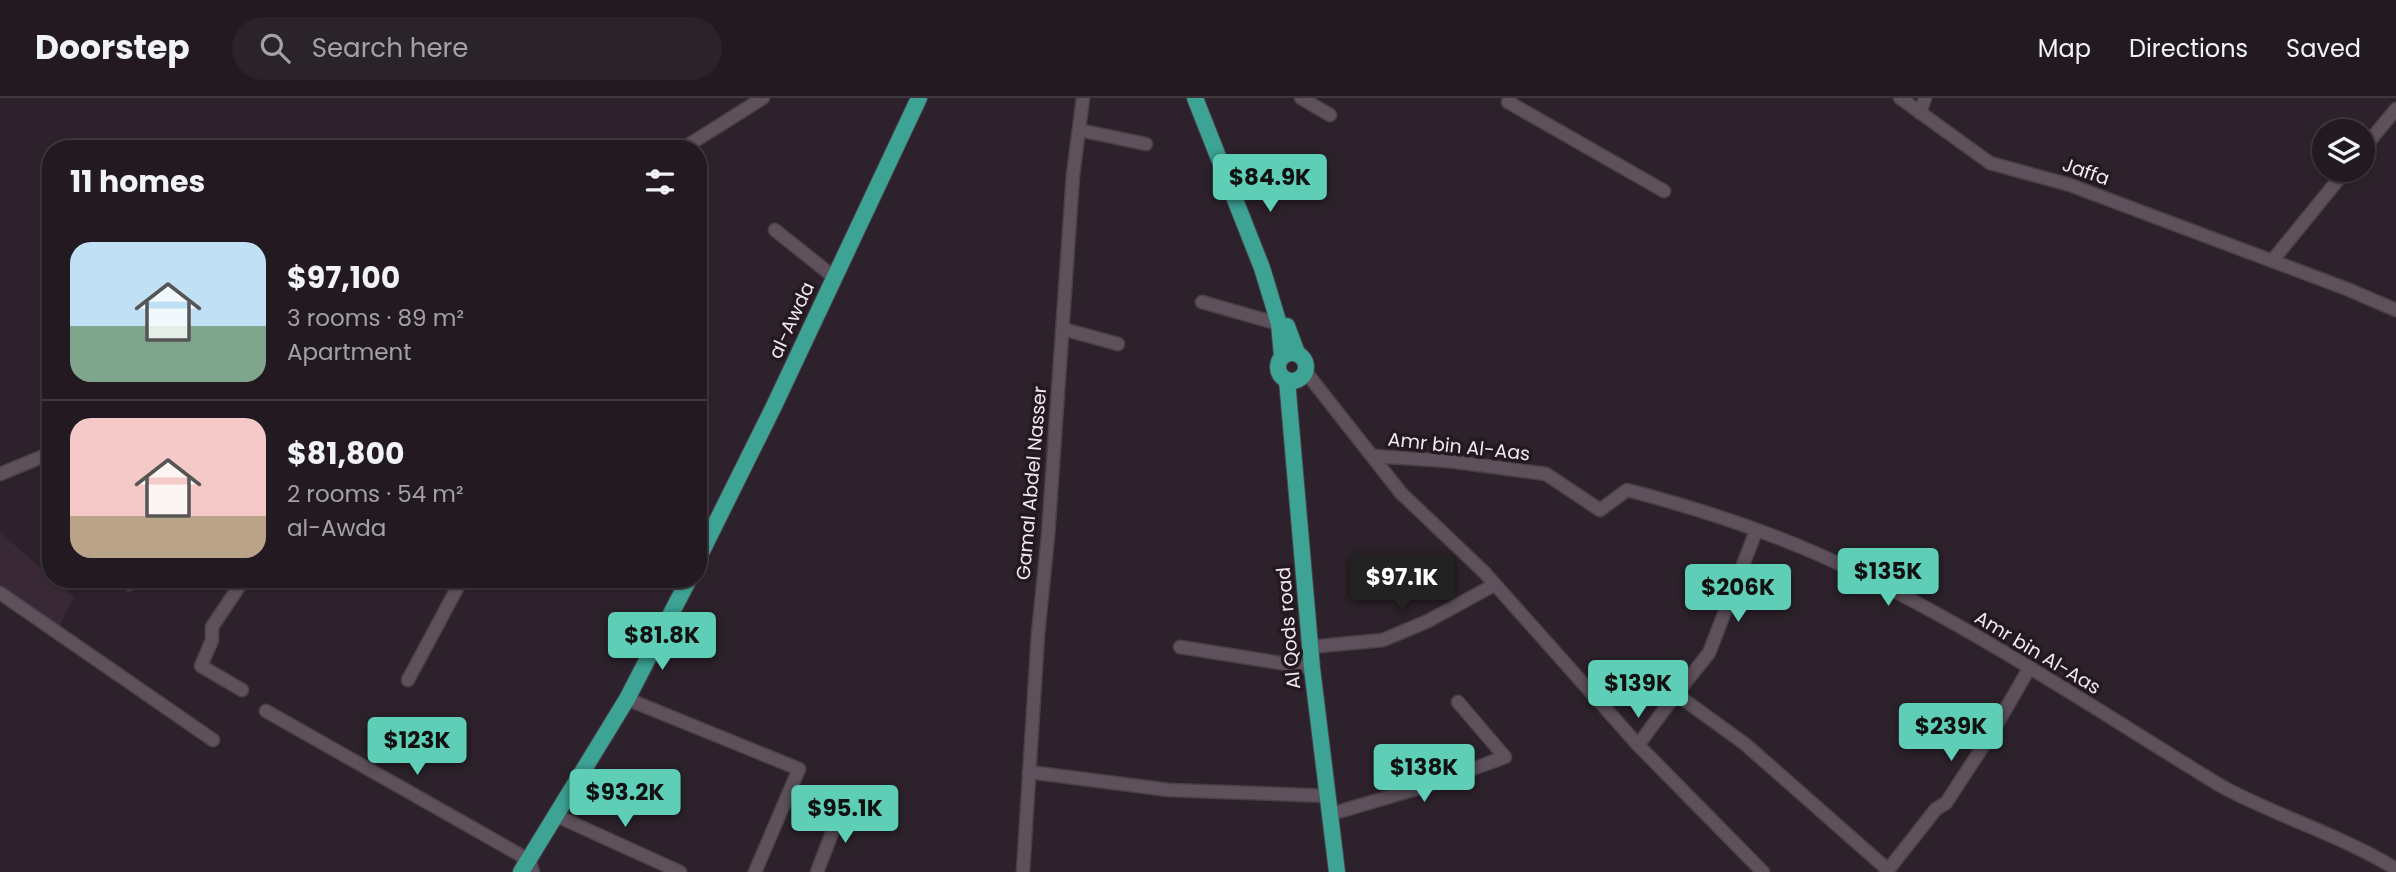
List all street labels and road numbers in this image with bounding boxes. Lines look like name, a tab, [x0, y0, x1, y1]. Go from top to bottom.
street label: Jaffa	[2059, 151, 2113, 192]
street label: al-Awda	[762, 277, 821, 363]
street label: Gamal Abdel Nasser	[1010, 385, 1053, 581]
street label: Amr bin Al-Aas	[1387, 426, 1531, 467]
street label: Al Qods road	[1270, 566, 1307, 690]
street label: Amr bin Al-Aas	[1970, 604, 2106, 701]

